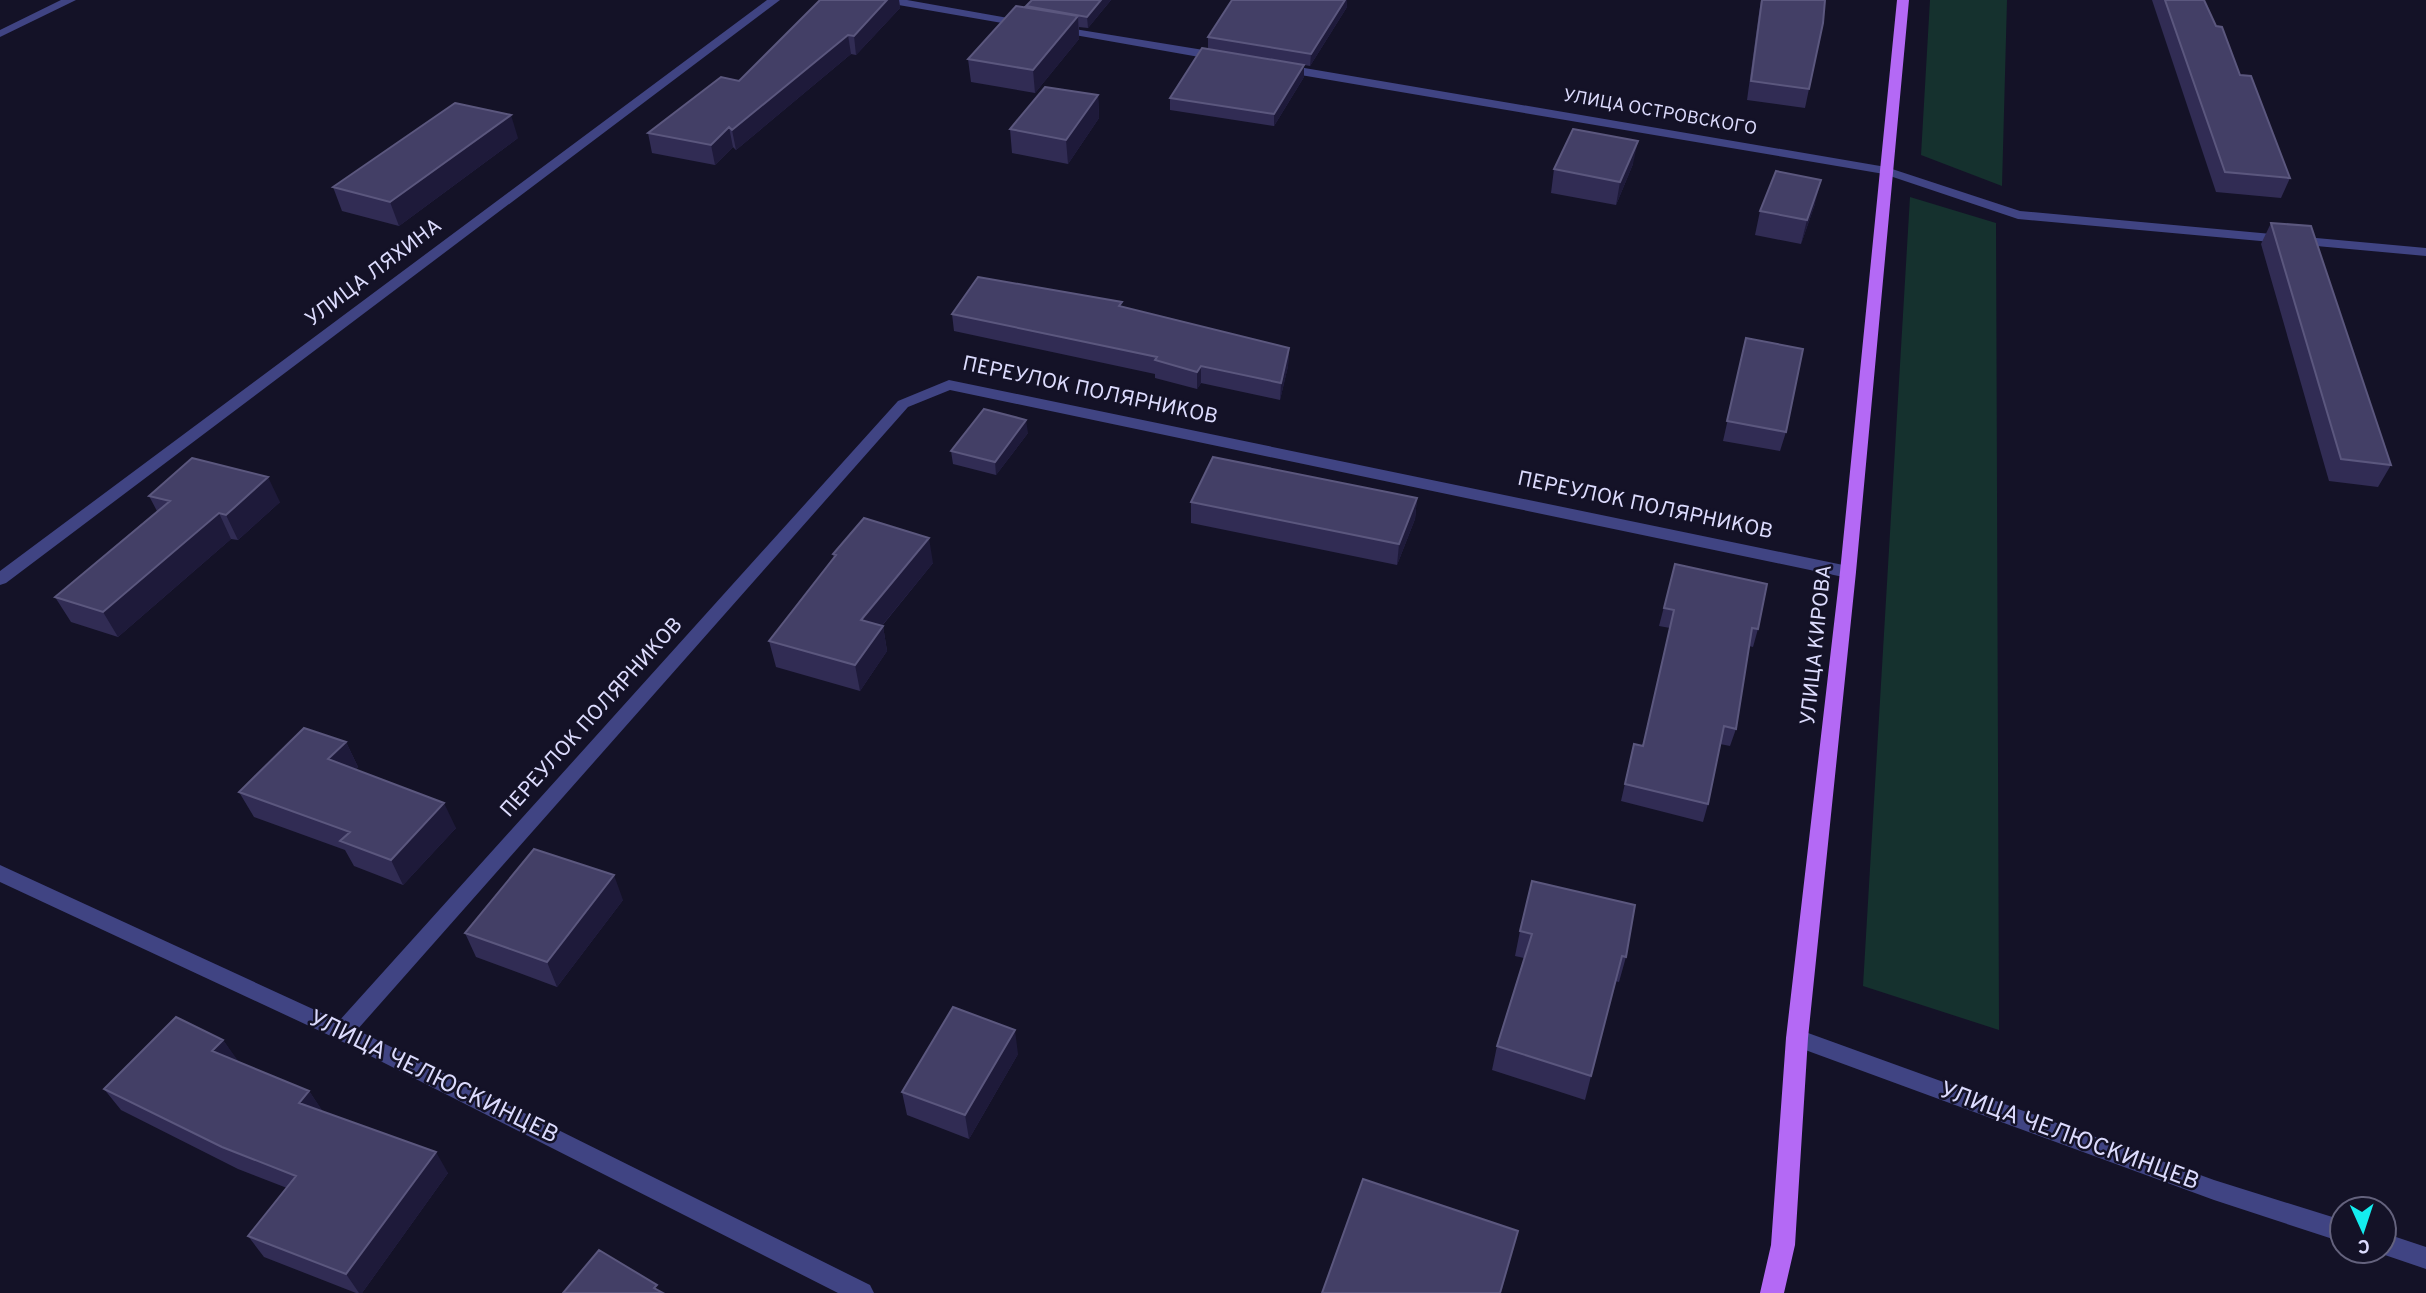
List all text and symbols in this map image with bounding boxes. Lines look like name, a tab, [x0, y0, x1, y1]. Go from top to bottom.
street label: УЛИЦА ОСТРОВСКОГО	[1561, 85, 1759, 141]
street label: УЛИЦА ЛЯХИНА	[300, 213, 448, 333]
street label: ПЕРЕУЛОК ПОЛЯРНИКОВ	[960, 351, 1220, 431]
street label: ПЕРЕУЛОК ПОЛЯРНИКОВ	[1515, 466, 1775, 546]
street label: УЛИЦА КИРОВА	[1795, 563, 1839, 727]
street label: ПЕРЕУЛОК ПОЛЯРНИКОВ	[495, 612, 689, 824]
street label: УЛИЦА ЧЕЛЮСКИНЦЕВ	[303, 1004, 563, 1152]
street label: УЛИЦА ЧЕЛЮСКИНЦЕВ	[1935, 1076, 2203, 1198]
north arrow	[2328, 1195, 2398, 1265]
text: С	[2357, 1233, 2370, 1257]

